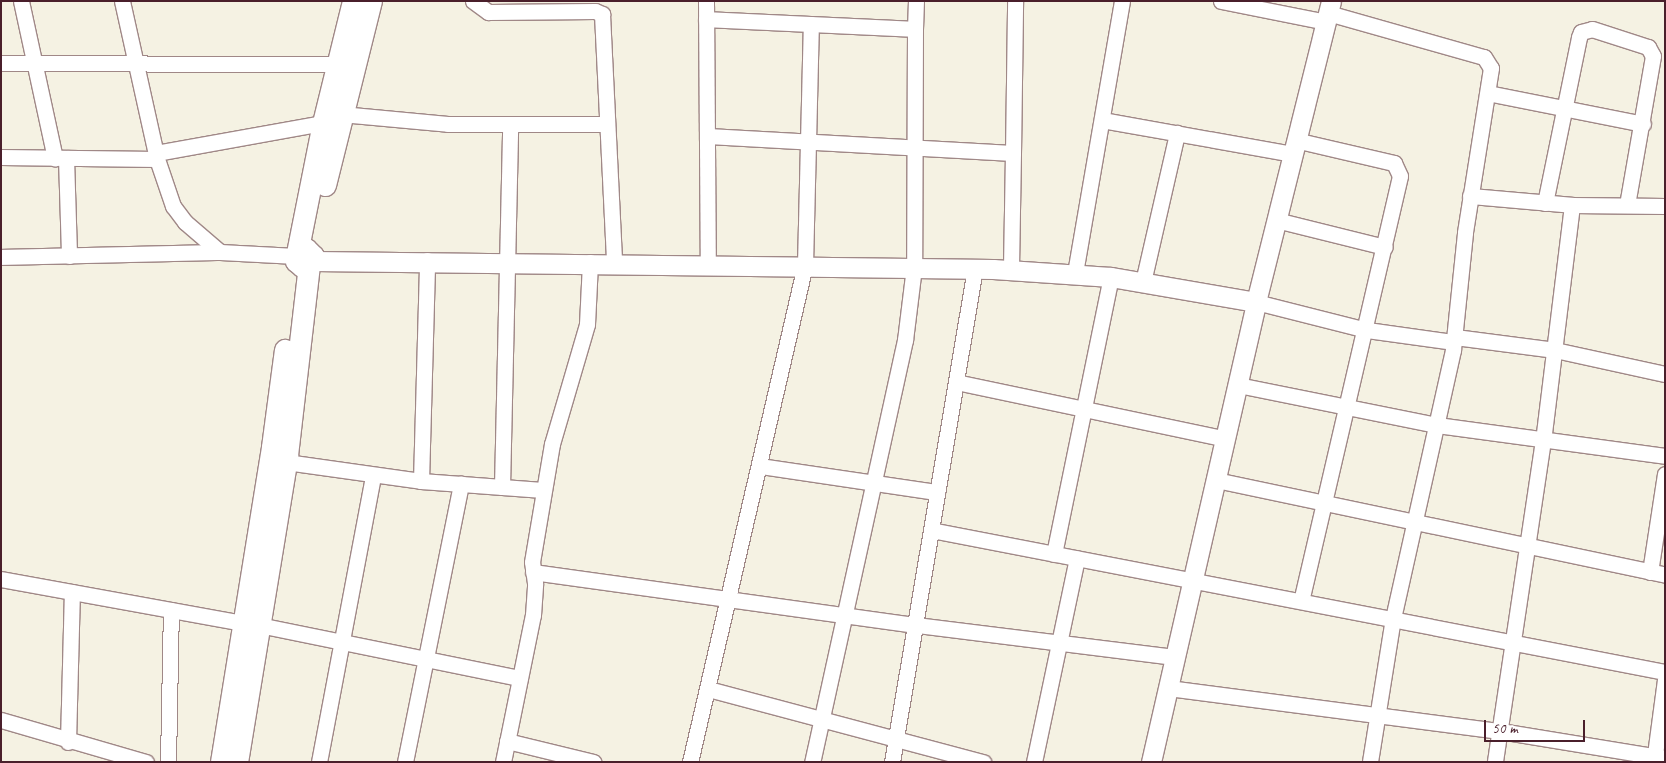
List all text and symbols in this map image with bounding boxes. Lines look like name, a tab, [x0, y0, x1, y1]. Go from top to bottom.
scale bar	[1486, 710, 1587, 742]
text: 50 m	[1492, 719, 1518, 738]

